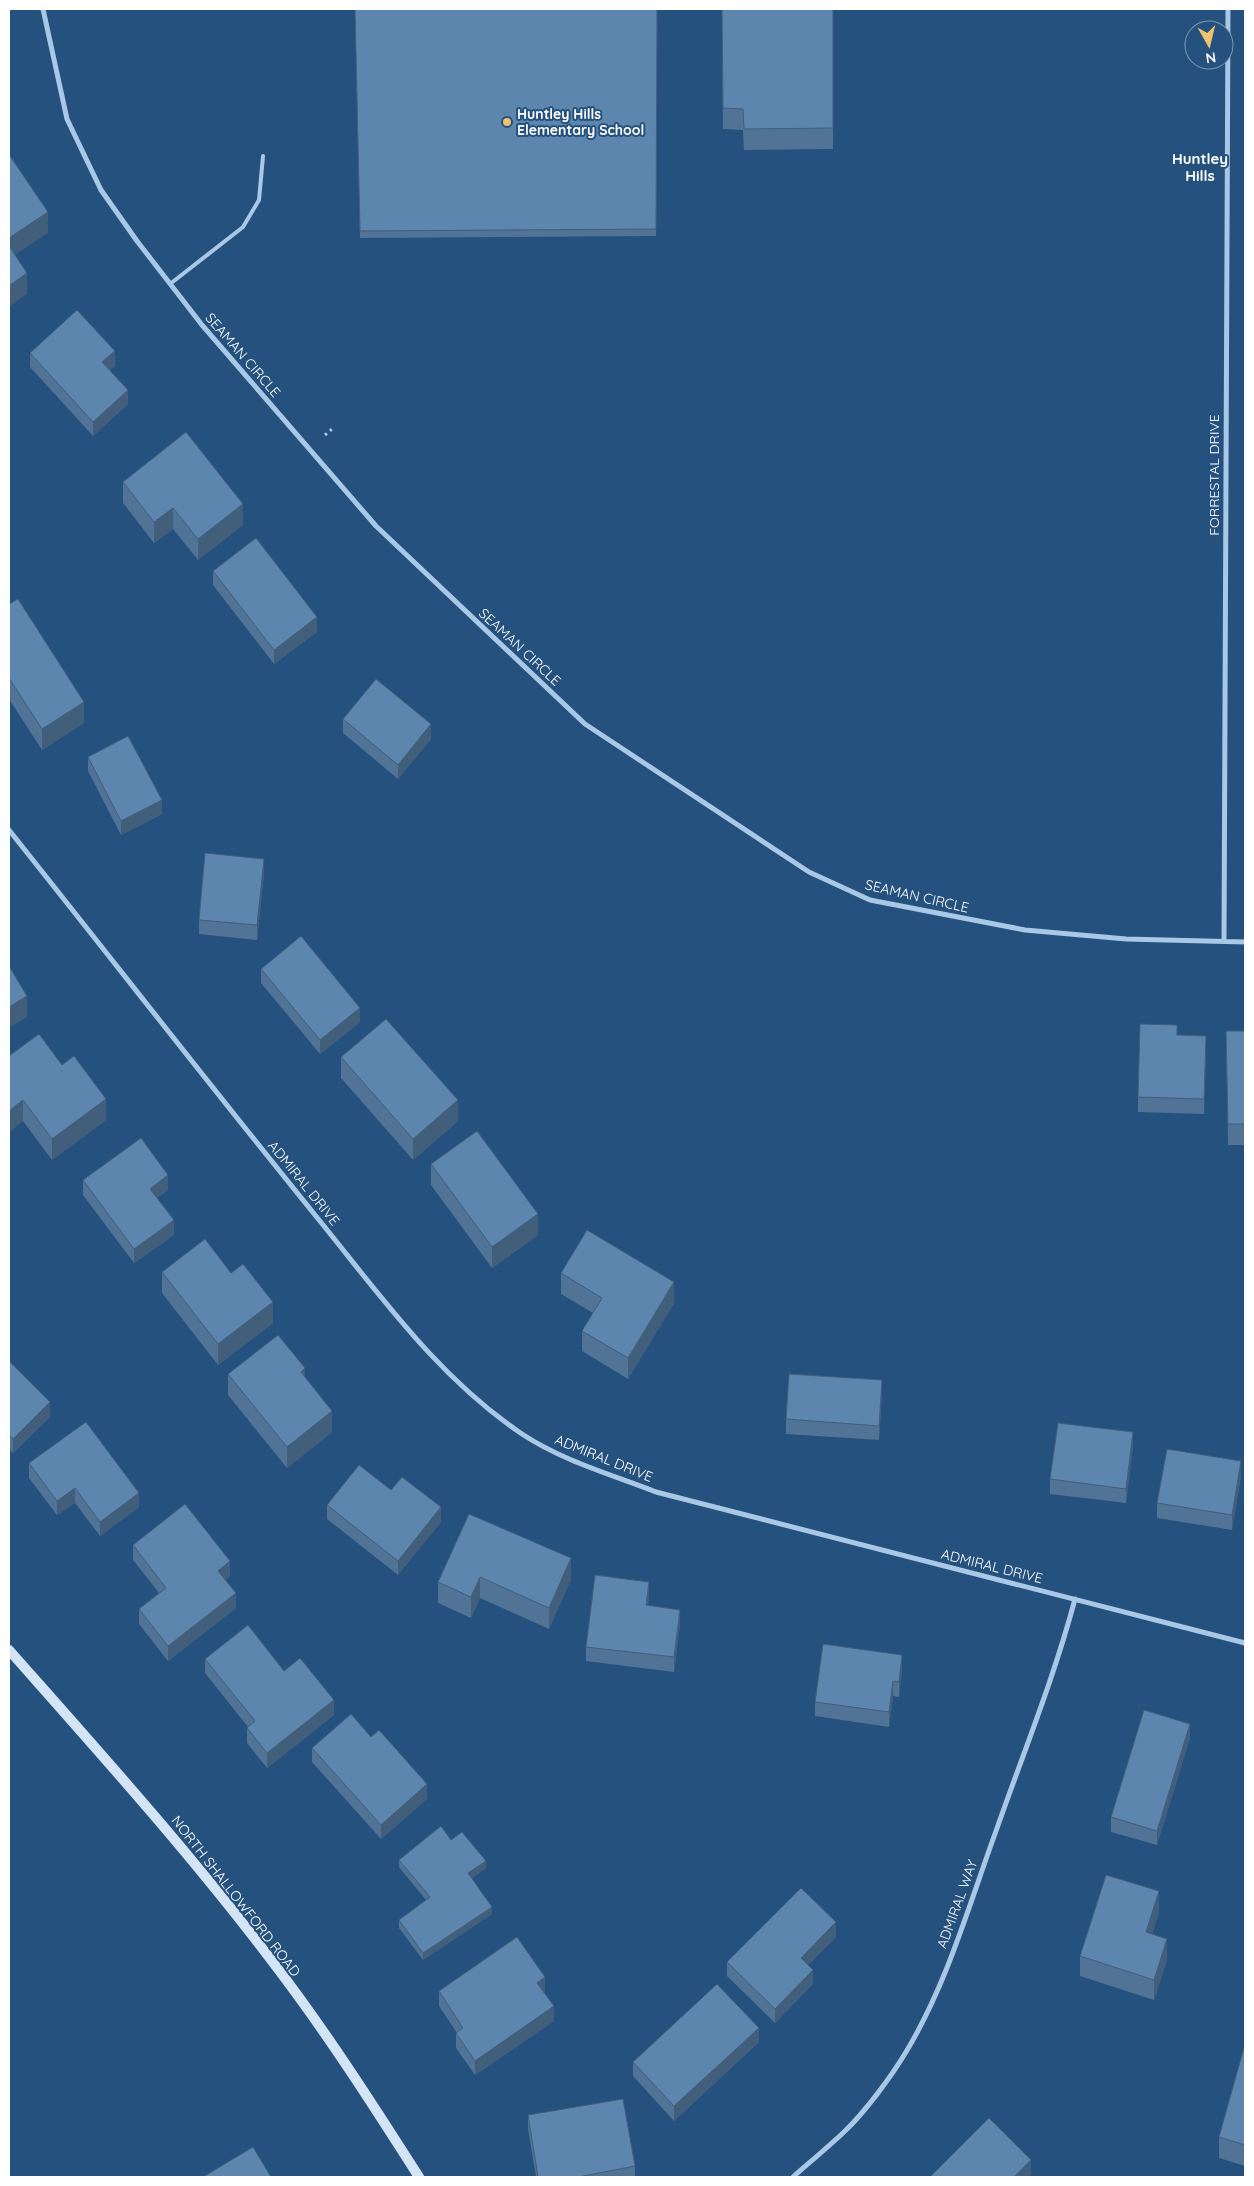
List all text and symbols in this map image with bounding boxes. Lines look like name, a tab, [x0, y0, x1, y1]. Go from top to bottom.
north arrow	[1184, 20, 1234, 70]
text: N	[1204, 48, 1217, 68]
place label: Huntley Hills Elementary School	[517, 105, 644, 139]
marker: Huntley Hills Elementary School	[501, 116, 513, 128]
district label: Huntley Hills	[1172, 149, 1228, 185]
street label: SEAMAN CIRCLE	[201, 309, 285, 401]
street label: FORRESTAL DRIVE	[1205, 414, 1223, 536]
street label: SEAMAN CIRCLE	[475, 604, 565, 690]
street label: SEAMAN CIRCLE	[863, 875, 971, 917]
street label: ADMIRAL DRIVE	[264, 1137, 344, 1229]
street label: ADMIRAL DRIVE	[552, 1430, 656, 1486]
street label: ADMIRAL DRIVE	[939, 1545, 1045, 1587]
street label: NORTH SHALLOWFORD ROAD	[168, 1812, 304, 1980]
street label: ADMIRAL WAY	[933, 1857, 981, 1951]

